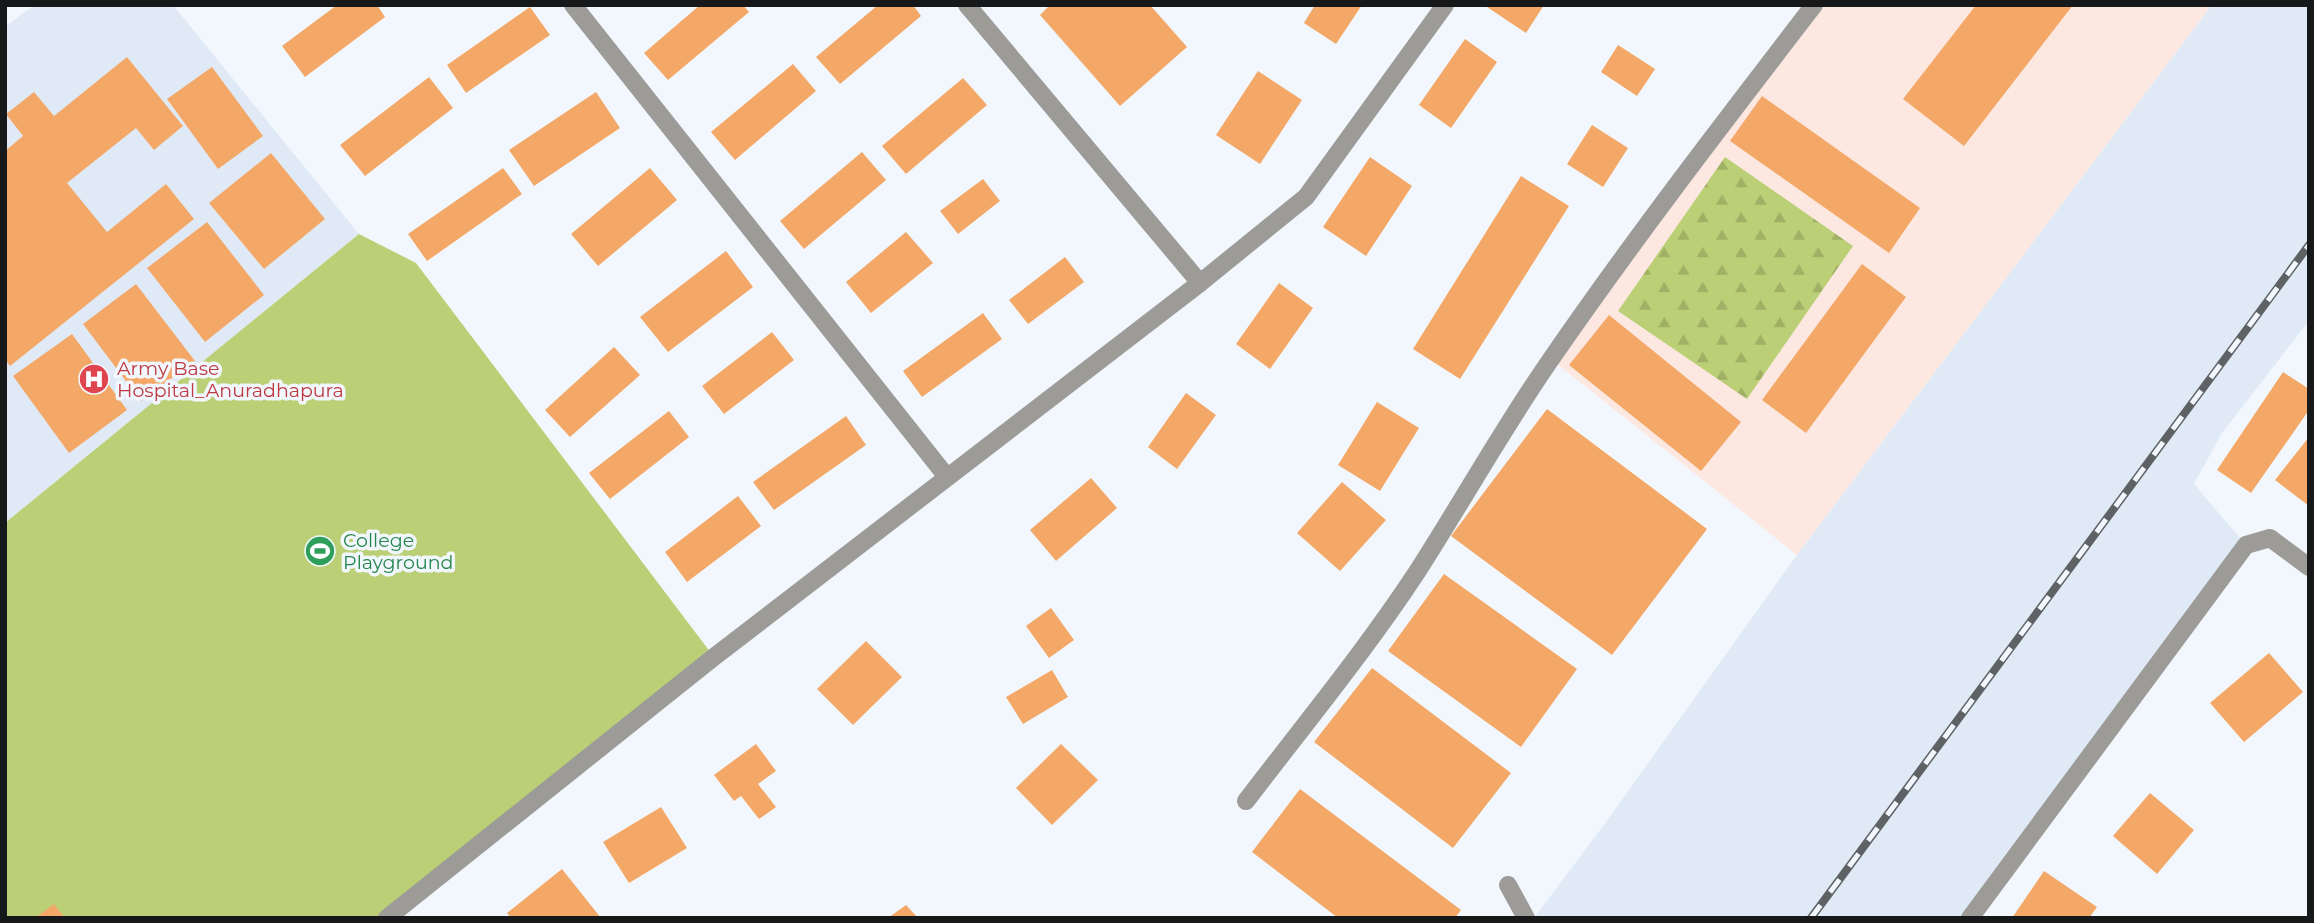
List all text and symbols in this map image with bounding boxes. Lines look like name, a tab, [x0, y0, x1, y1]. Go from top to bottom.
place label: Army Base Hospital_Anuradhapura	[117, 357, 344, 402]
hospital icon: Army Base Hospital_Anuradhapura	[77, 362, 111, 396]
place label: College Playground	[343, 529, 453, 574]
sports icon: College Playground	[303, 534, 337, 568]

